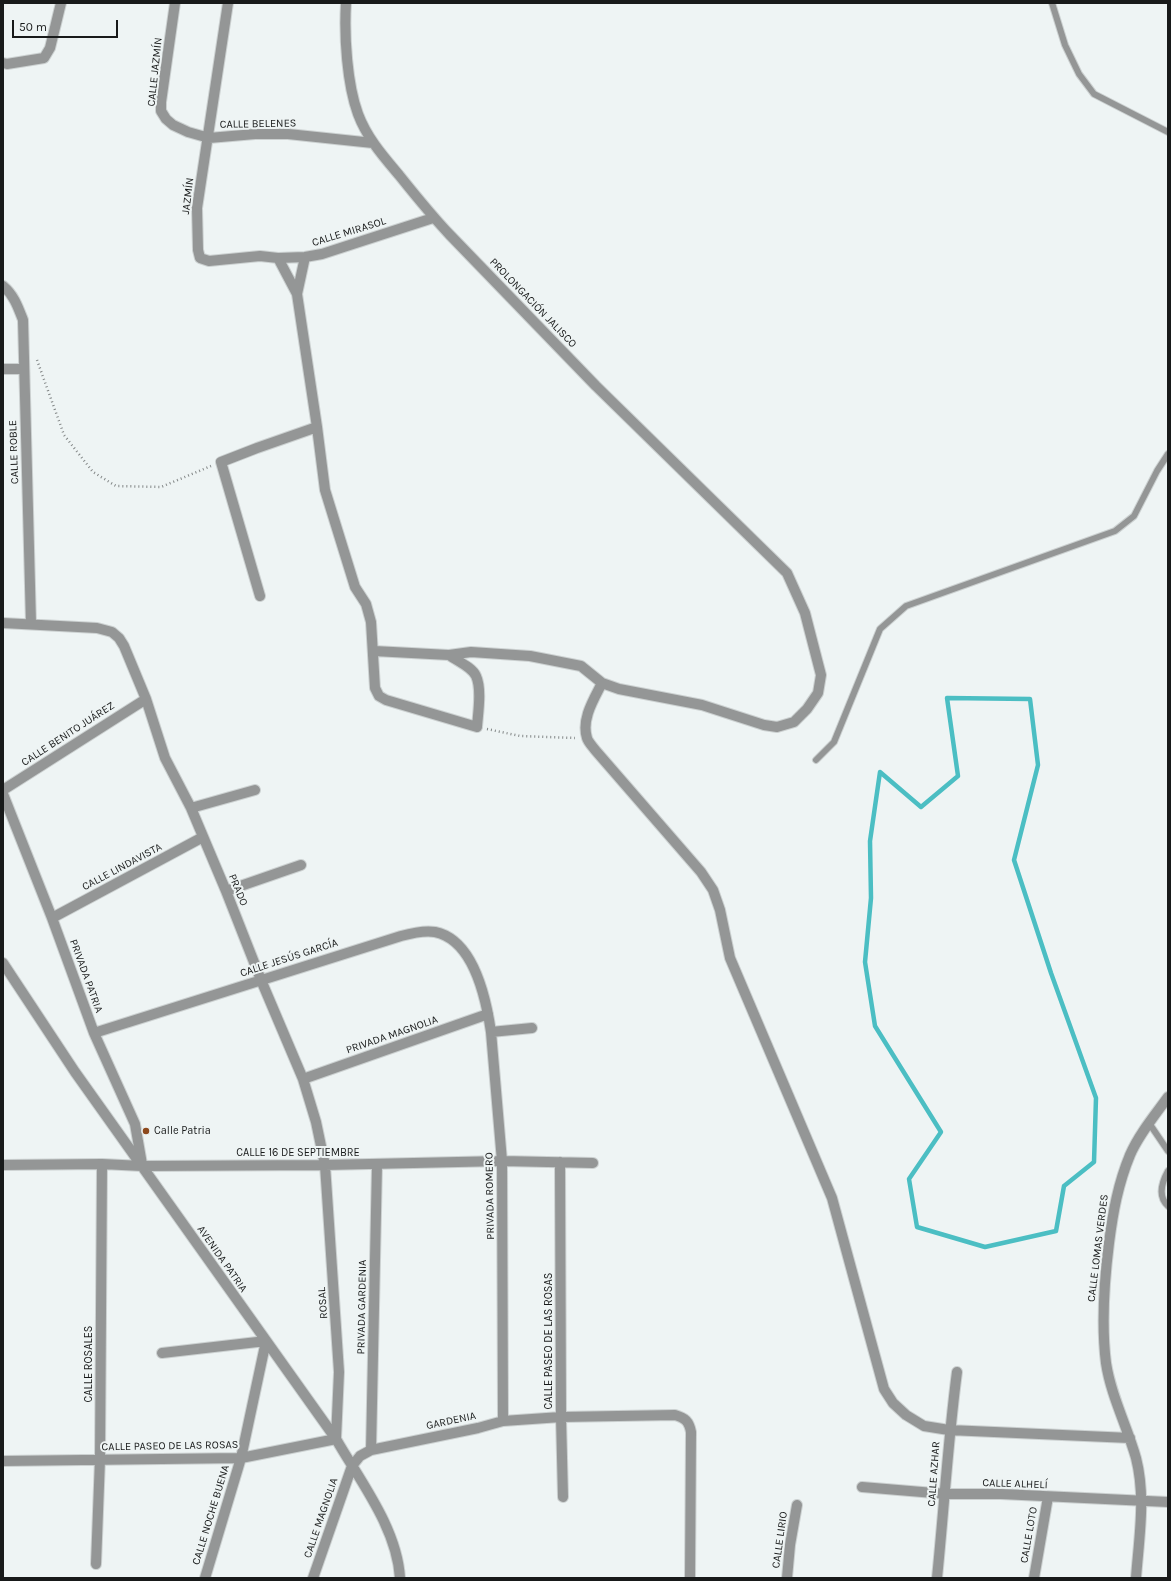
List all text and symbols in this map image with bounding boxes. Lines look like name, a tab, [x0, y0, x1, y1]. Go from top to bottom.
scale bar	[14, 12, 120, 38]
text: 50 m	[19, 20, 47, 34]
street label: CALLE JAZMÍN	[145, 37, 165, 107]
street label: CALLE BELENES	[219, 117, 297, 131]
street label: JAZMÍN	[179, 177, 197, 215]
street label: CALLE MIRASOL	[310, 215, 388, 249]
street label: PROLONGACIÓN JALISCO	[487, 255, 579, 351]
street label: CALLE ROBLE	[6, 420, 22, 484]
street label: CALLE BENITO JUÁREZ	[19, 699, 117, 769]
street label: CALLE LINDAVISTA	[80, 840, 164, 894]
street label: PRADO	[226, 872, 250, 908]
street label: CALLE JESÚS GARCÍA	[238, 936, 340, 980]
street label: PRIVADA PATRIA	[67, 937, 105, 1015]
street label: PRIVADA MAGNOLIA	[344, 1013, 440, 1057]
place label: Calle Patria	[154, 1124, 211, 1138]
marker: Calle Patria	[141, 1126, 151, 1136]
street label: CALLE 16 DE SEPTIEMBRE	[236, 1146, 360, 1160]
street label: PRIVADA ROMERO	[483, 1152, 497, 1240]
street label: CALLE LOMAS VERDES	[1085, 1193, 1111, 1303]
street label: AVENIDA PATRIA	[194, 1223, 250, 1295]
street label: PRIVADA GARDENIA	[355, 1260, 369, 1354]
street label: CALLE PASEO DE LAS ROSAS	[542, 1273, 556, 1409]
street label: ROSAL	[315, 1287, 331, 1319]
street label: CALLE ROSALES	[82, 1326, 96, 1402]
street label: GARDENIA	[425, 1409, 477, 1433]
street label: CALLE PASEO DE LAS ROSAS	[101, 1438, 239, 1454]
street label: CALLE AZHAR	[925, 1441, 943, 1507]
street label: CALLE NOCHE BUENA	[190, 1463, 232, 1567]
street label: CALLE MAGNOLIA	[301, 1476, 341, 1560]
street label: CALLE ALHELÍ	[982, 1476, 1048, 1492]
street label: CALLE LOTO	[1018, 1506, 1040, 1564]
street label: CALLE LIRIO	[769, 1511, 791, 1569]

